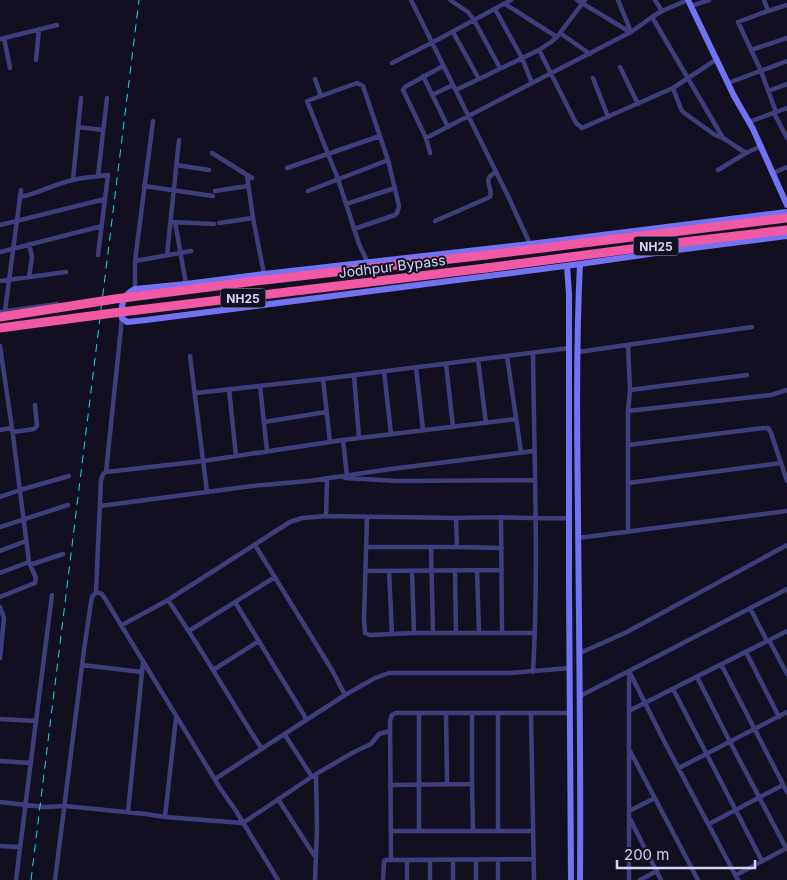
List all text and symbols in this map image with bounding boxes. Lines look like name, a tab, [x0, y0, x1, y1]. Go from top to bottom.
road number: NH25	[634, 237, 678, 256]
street label: Jodhpur Bypass	[338, 251, 446, 281]
road number: NH25	[220, 288, 266, 308]
scale bar	[617, 838, 754, 870]
text: 200 m	[624, 845, 669, 864]

